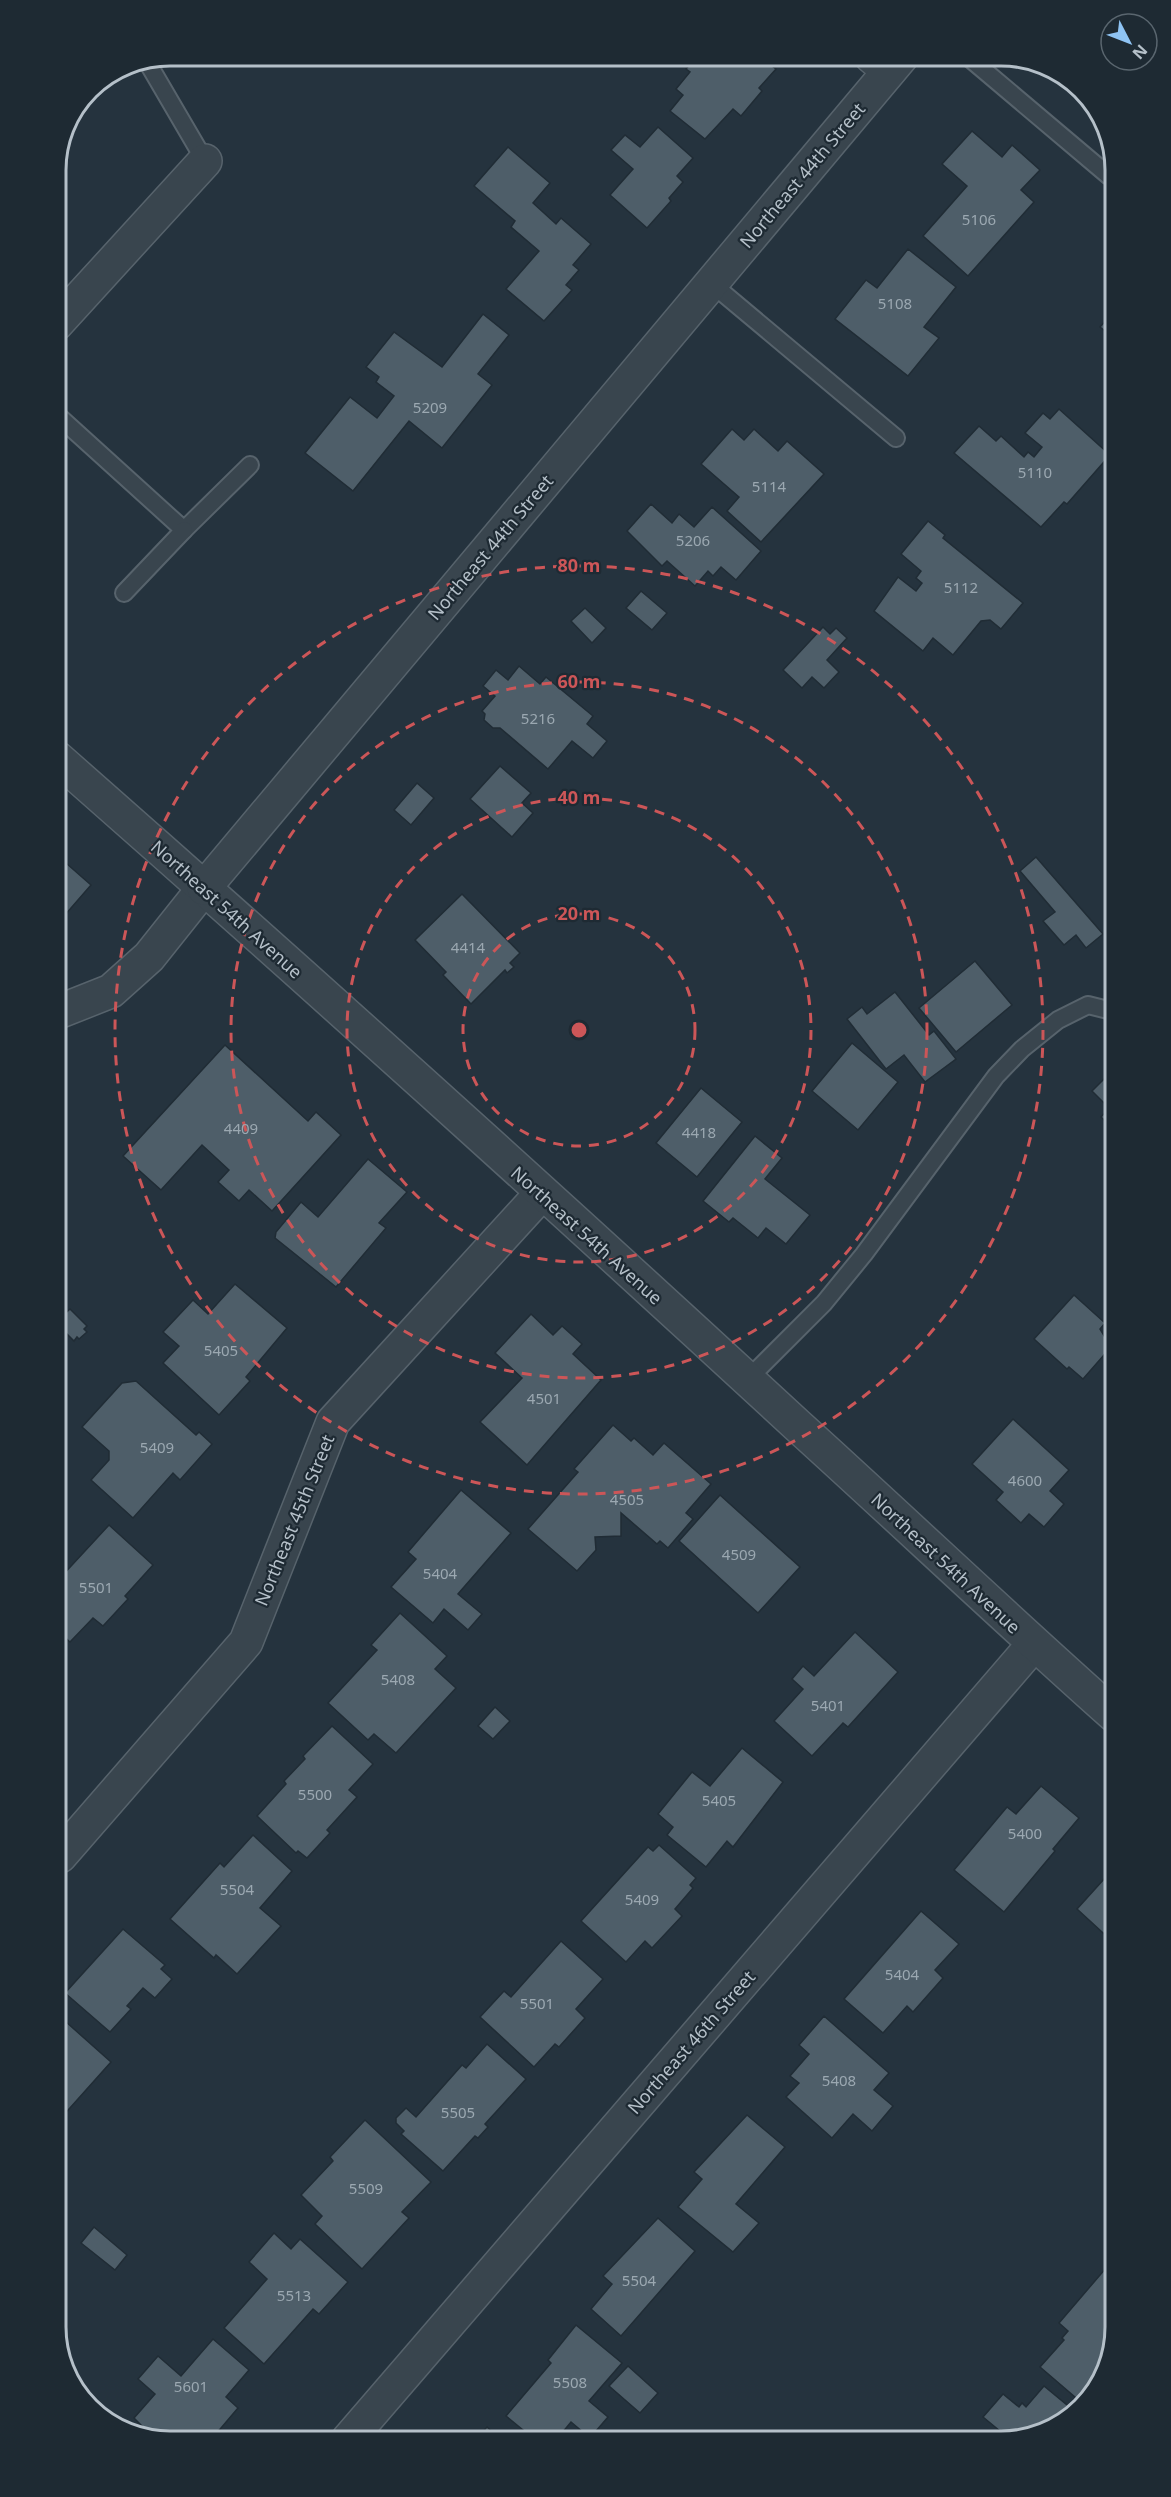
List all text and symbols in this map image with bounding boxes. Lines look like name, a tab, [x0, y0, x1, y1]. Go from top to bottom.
north arrow	[1099, 12, 1159, 72]
text: N	[1128, 40, 1153, 64]
street label: Northeast 44th Street	[734, 97, 870, 253]
house number: 5106	[962, 209, 996, 229]
house number: 5108	[878, 293, 912, 313]
house number: 5209	[413, 397, 447, 417]
house number: 5110	[1018, 462, 1052, 482]
street label: Northeast 44th Street	[422, 469, 558, 625]
house number: 5114	[752, 476, 787, 496]
house number: 5206	[676, 530, 710, 550]
text: 80 m	[558, 553, 600, 577]
house number: 5112	[944, 577, 978, 597]
text: 60 m	[558, 669, 600, 693]
house number: 5216	[521, 708, 555, 728]
text: 40 m	[558, 785, 600, 809]
street label: Northeast 54th Avenue	[146, 835, 308, 983]
text: 20 m	[558, 901, 600, 925]
house number: 4414	[451, 937, 486, 957]
centre of rings	[569, 1020, 589, 1040]
house number: 4409	[224, 1118, 258, 1138]
house number: 4418	[682, 1122, 716, 1142]
street label: Northeast 54th Avenue	[506, 1161, 668, 1309]
house number: 5405	[204, 1340, 238, 1360]
house number: 4501	[527, 1388, 561, 1408]
street label: Northeast 45th Street	[249, 1430, 340, 1609]
house number: 5409	[140, 1437, 174, 1457]
house number: 4600	[1008, 1470, 1042, 1490]
street label: Northeast 54th Avenue	[866, 1487, 1026, 1639]
house number: 4505	[610, 1489, 644, 1509]
house number: 4509	[722, 1544, 756, 1564]
house number: 5404	[423, 1563, 458, 1583]
house number: 5501	[79, 1577, 113, 1597]
house number: 5408	[381, 1669, 415, 1689]
house number: 5401	[811, 1695, 845, 1715]
house number: 5500	[298, 1784, 332, 1804]
house number: 5405	[702, 1790, 736, 1810]
house number: 5400	[1008, 1823, 1042, 1843]
house number: 5504	[220, 1879, 255, 1899]
house number: 5409	[625, 1889, 659, 1909]
house number: 5404	[885, 1964, 920, 1984]
street label: Northeast 46th Street	[622, 1965, 760, 2119]
house number: 5501	[520, 1993, 554, 2013]
house number: 5408	[822, 2070, 856, 2090]
house number: 5505	[441, 2102, 475, 2122]
house number: 5509	[349, 2178, 383, 2198]
house number: 5504	[622, 2270, 657, 2290]
house number: 5513	[277, 2285, 311, 2305]
house number: 5508	[553, 2372, 587, 2392]
house number: 5601	[174, 2376, 208, 2396]

